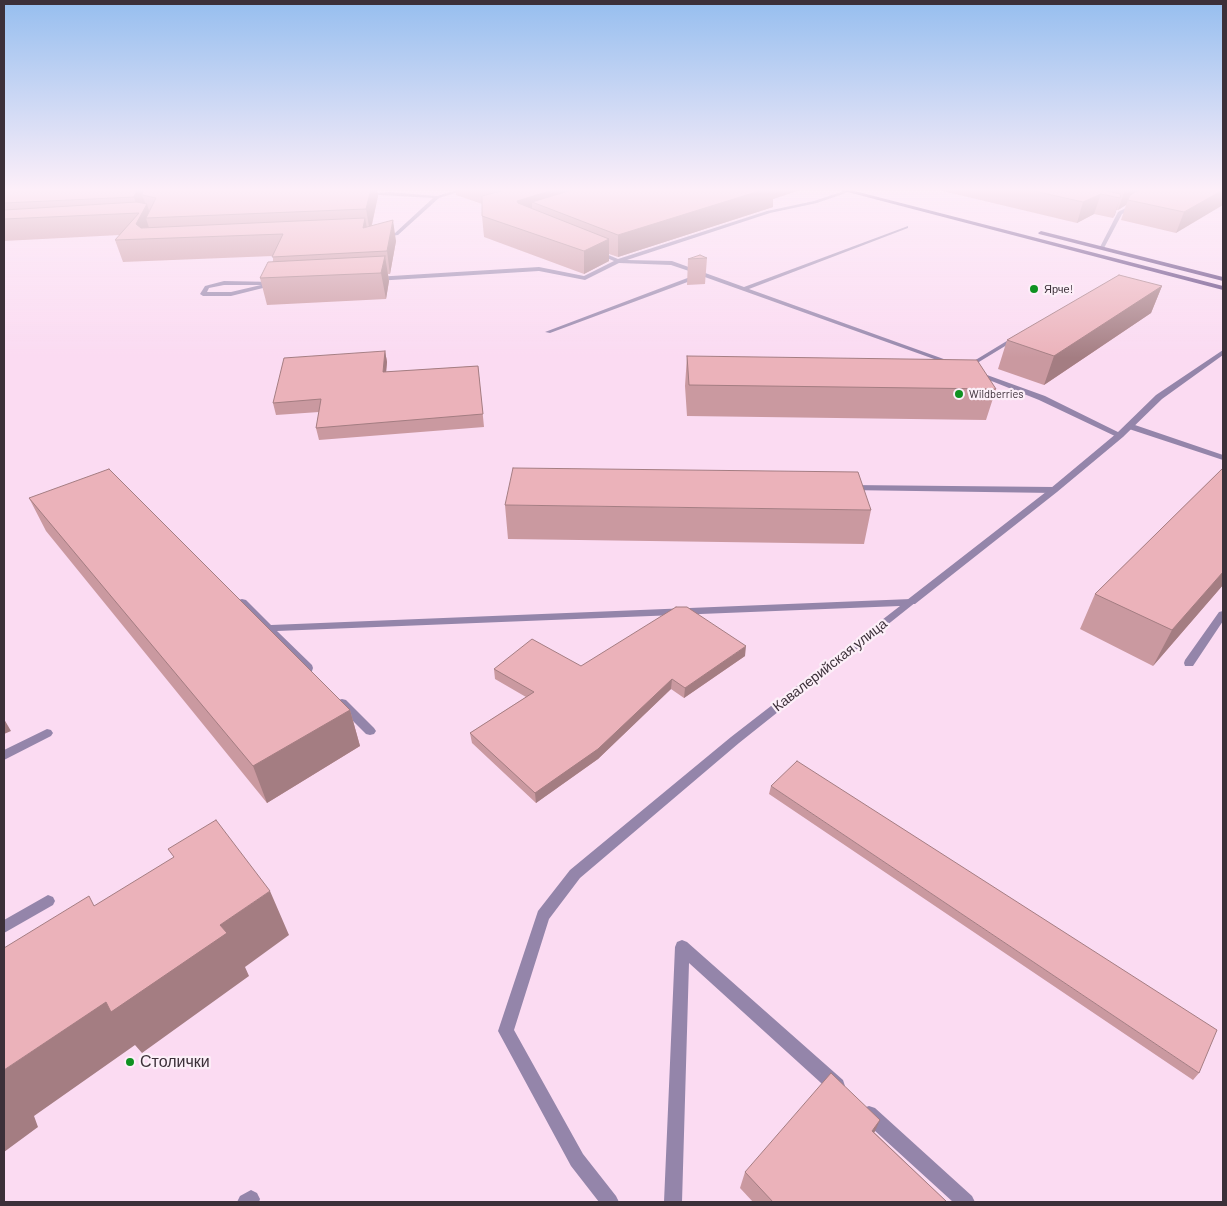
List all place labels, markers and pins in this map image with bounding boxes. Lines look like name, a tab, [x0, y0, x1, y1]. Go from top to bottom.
place label: Ярче!	[1044, 282, 1073, 296]
marker: Ярче!	[1028, 283, 1040, 295]
place label: Wildberries	[969, 387, 1024, 401]
marker: Wildberries	[953, 388, 965, 400]
place label: Столички	[140, 1052, 210, 1072]
marker: Столички	[124, 1056, 136, 1068]

